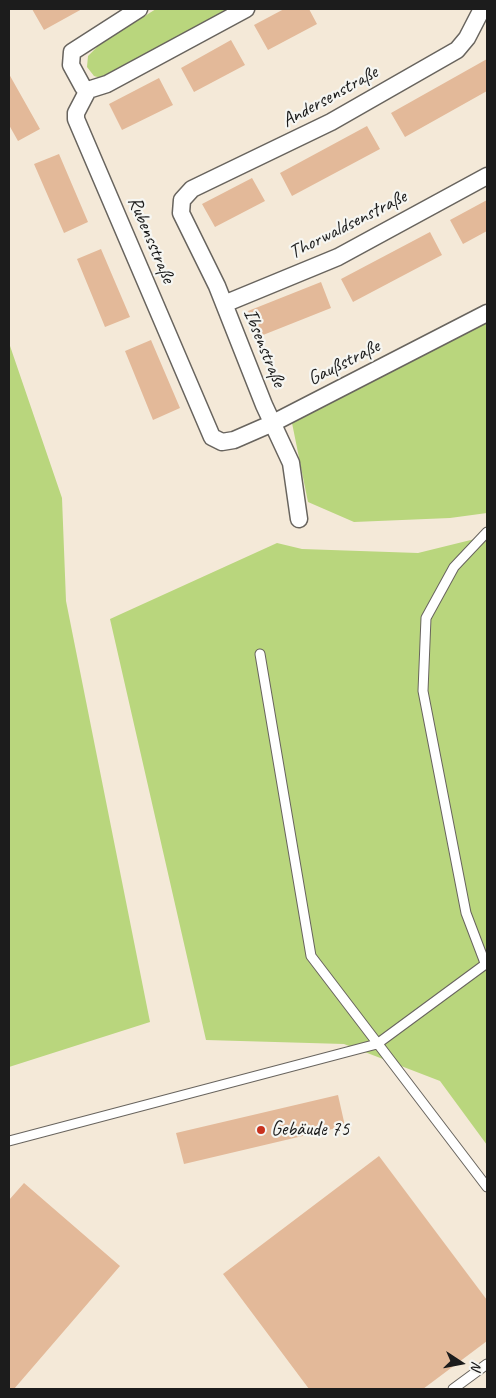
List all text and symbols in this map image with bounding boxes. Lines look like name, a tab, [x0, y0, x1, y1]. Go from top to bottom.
street label: Andersenstraße	[278, 61, 382, 133]
street label: Thorwaldsenstraße	[285, 185, 411, 265]
street label: Rubensstraße	[122, 193, 180, 287]
street label: Ibsenstraße	[237, 305, 291, 391]
street label: Gaußstraße	[304, 335, 384, 391]
place label: Gebäude 75	[271, 1118, 349, 1142]
marker: Gebäude 75	[255, 1124, 267, 1136]
north arrow	[436, 1338, 486, 1388]
text: N	[467, 1360, 485, 1372]

